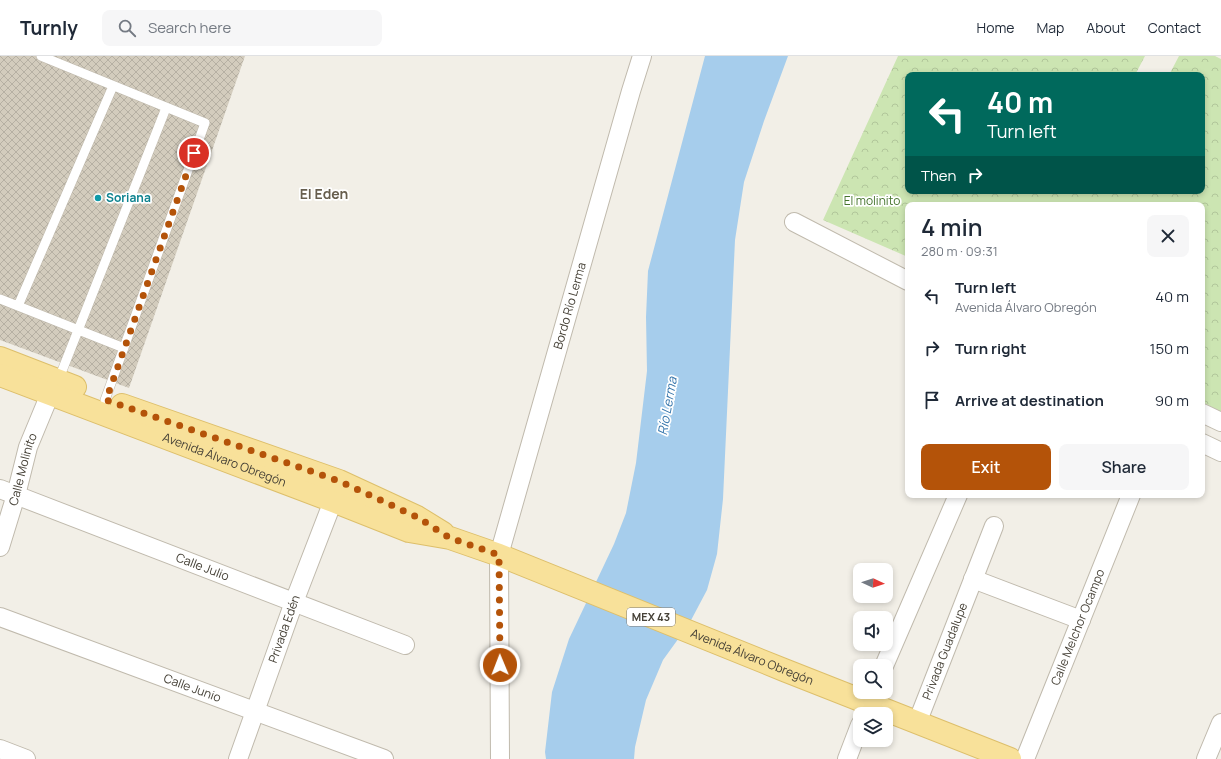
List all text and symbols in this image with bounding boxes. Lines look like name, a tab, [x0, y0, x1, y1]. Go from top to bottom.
search box	[102, 10, 382, 46]
text: Turnly	[20, 15, 78, 41]
icon: search	[116, 17, 138, 39]
text: Search here	[148, 17, 231, 38]
text: Home	[977, 18, 1014, 37]
text: Map	[1036, 18, 1064, 37]
text: About	[1086, 18, 1126, 37]
text: Contact	[1148, 18, 1201, 37]
text: 40 m	[987, 83, 1053, 121]
icon: left	[921, 88, 973, 140]
text: Turn left	[987, 119, 1057, 143]
pin	[177, 136, 211, 170]
icon: arrive	[183, 142, 205, 164]
icon: right	[964, 164, 986, 186]
text: Then	[921, 165, 956, 186]
district label: El Eden	[300, 184, 348, 203]
place label: Soriana	[106, 189, 151, 206]
park label: El molinito	[844, 192, 900, 209]
marker: Soriana	[93, 193, 103, 203]
text: 4 min	[921, 210, 983, 243]
button: close	[1147, 215, 1189, 257]
text: 280 m · 09:31	[921, 242, 998, 260]
street label: Bordo Río Lerma	[549, 260, 590, 351]
text: Turn left	[955, 277, 1017, 298]
icon: left	[921, 285, 943, 307]
text: 40 m	[1155, 286, 1189, 307]
text: Avenida Álvaro Obregón	[955, 298, 1097, 316]
icon: right	[921, 337, 943, 359]
text: Turn right	[955, 338, 1026, 359]
text: 150 m	[1150, 338, 1189, 359]
water label: Río Lerma	[653, 375, 681, 436]
icon: arrive	[921, 389, 943, 411]
text: Arrive at destination	[955, 390, 1104, 411]
text: 90 m	[1155, 390, 1189, 411]
street label: Avenida Álvaro Obregón	[160, 428, 289, 491]
street label: Calle Molinito	[4, 430, 41, 508]
button: Exit	[921, 444, 1051, 490]
button: Share	[1059, 444, 1189, 490]
street label: Calle Julio	[174, 549, 232, 584]
north arrow	[853, 563, 893, 603]
map controls	[853, 563, 893, 747]
street label: Calle Melchor Ocampo	[1046, 566, 1108, 688]
street label: Privada Edén	[264, 592, 304, 665]
street label: Privada Guadalupe	[918, 600, 971, 702]
road number: MEX 43	[627, 608, 675, 626]
button: sound	[853, 611, 893, 651]
street label: Avenida Álvaro Obregón	[688, 624, 816, 689]
position arrow	[479, 644, 521, 686]
button: search	[853, 659, 893, 699]
street label: Calle Junio	[161, 669, 224, 706]
button: layers	[853, 707, 893, 747]

